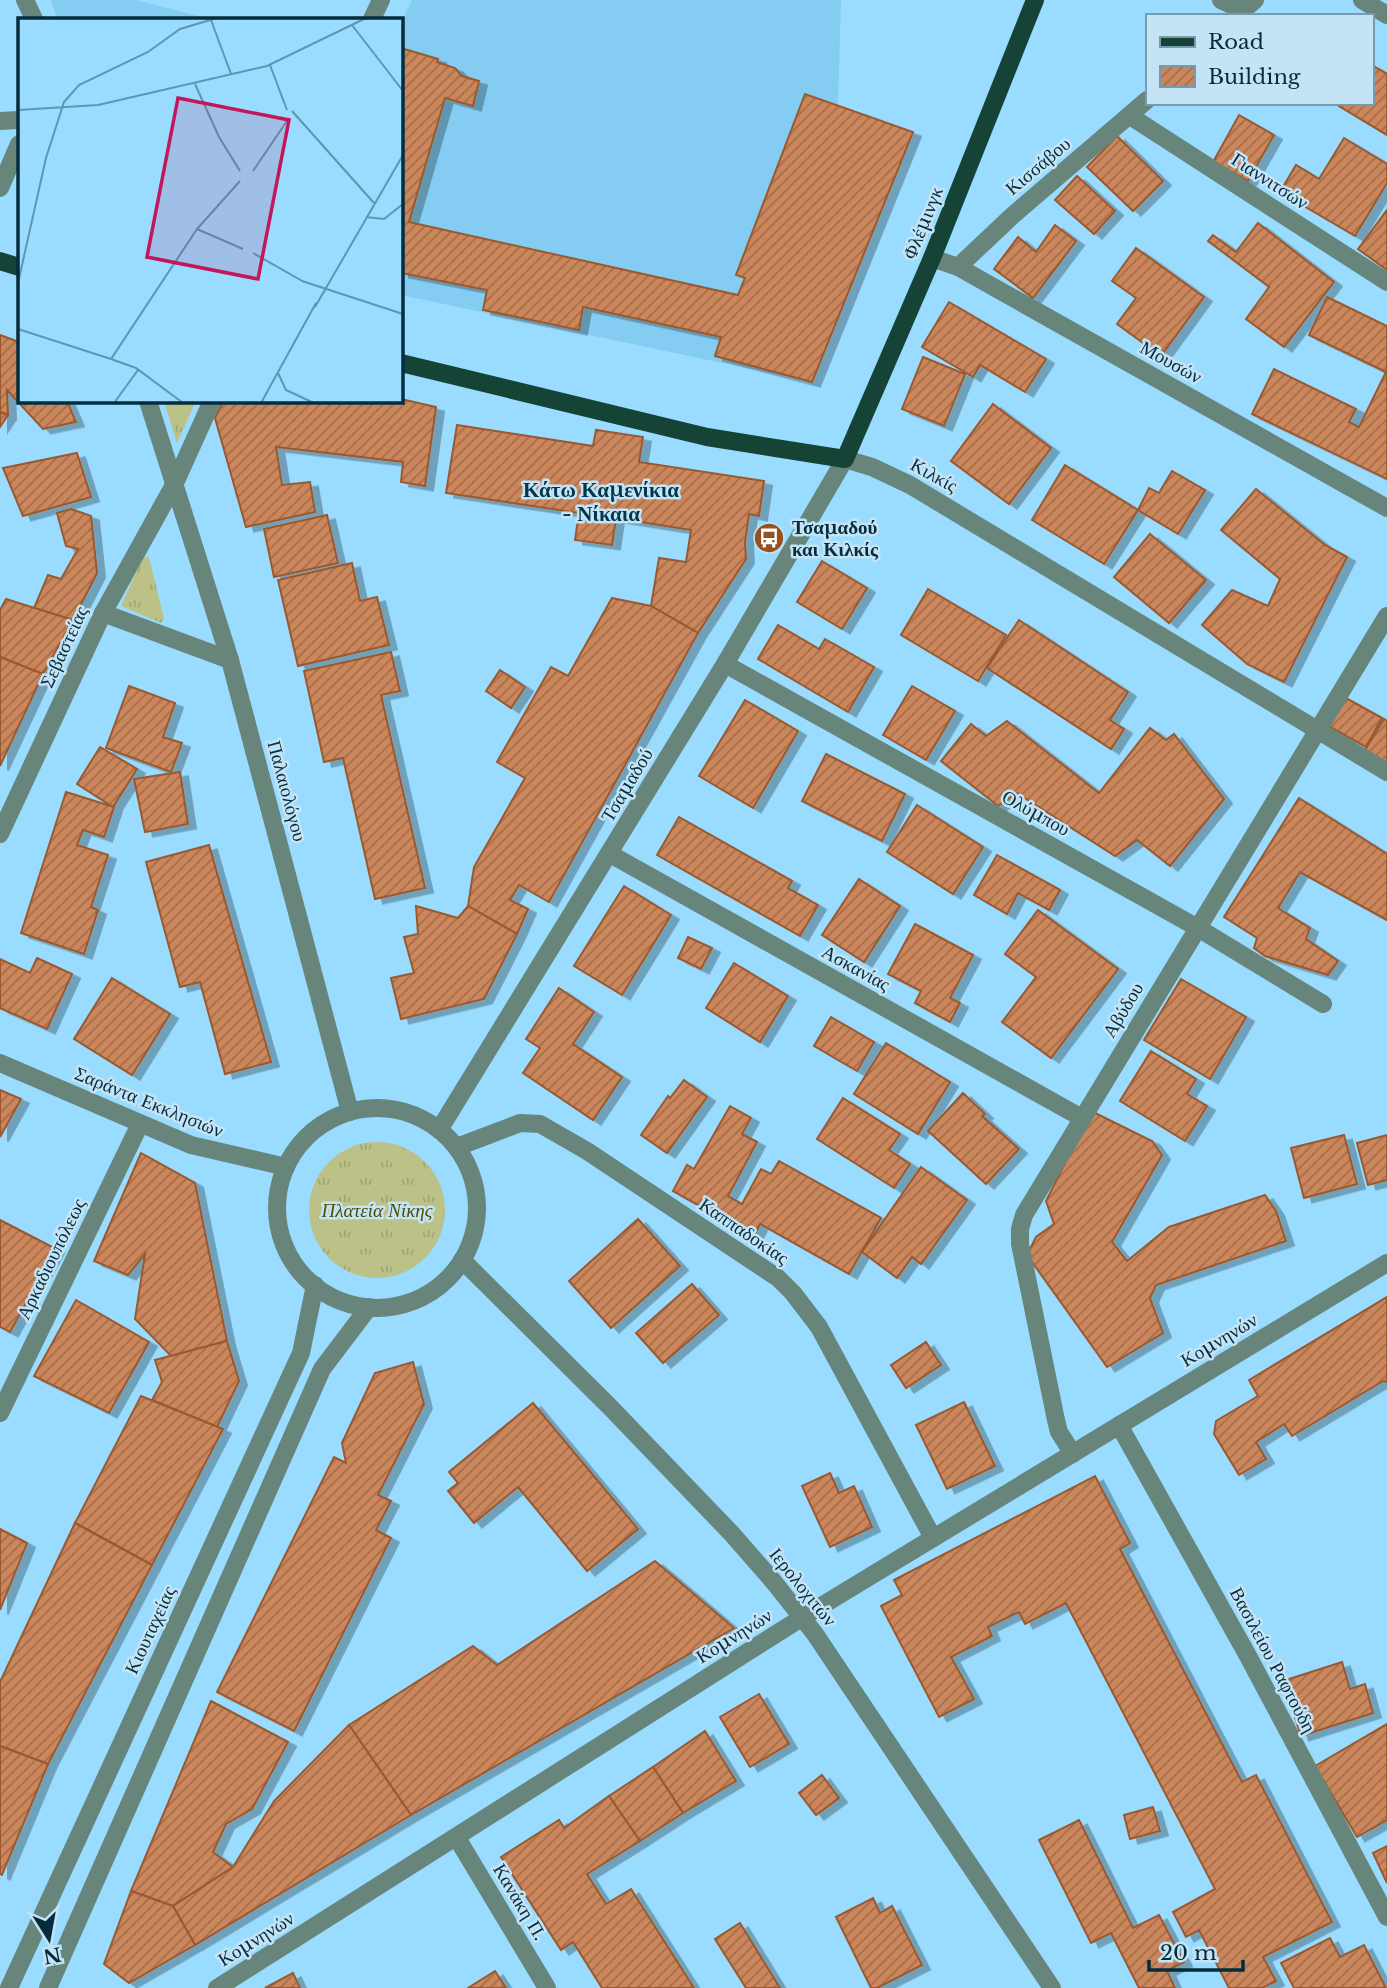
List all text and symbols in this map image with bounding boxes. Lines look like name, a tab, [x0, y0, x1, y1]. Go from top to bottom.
legend	[1146, 14, 1373, 105]
inset map	[18, 18, 402, 402]
text: Road	[1208, 29, 1264, 55]
text: Building	[1208, 64, 1301, 90]
street label: Κισσάβου	[1001, 132, 1075, 200]
street label: Γιαννιτσών	[1227, 148, 1313, 214]
street label: Φλέμινγκ	[898, 183, 948, 263]
street label: Μουσών	[1136, 336, 1206, 389]
street label: Κιλκίς	[907, 453, 962, 497]
district label: Κάτω Καμενίκια - Νίκαια	[523, 477, 679, 527]
place label: Τσαμαδού και Κιλκίς	[792, 516, 879, 561]
bus stop icon: Τσαμαδού και Κιλκίς	[752, 521, 786, 555]
street label: Σεβαστείας	[35, 602, 93, 691]
street label: Παλαιολόγου	[262, 738, 312, 844]
street label: Τσαμαδού	[596, 744, 658, 826]
street label: Ολύμπου	[998, 785, 1074, 841]
street label: Ασκανίας	[818, 940, 895, 996]
street label: Αβύδου	[1098, 978, 1148, 1042]
street label: Σαράντα Εκκλησιών	[71, 1062, 227, 1142]
street label: Καππαδοκίας	[695, 1193, 793, 1270]
street label: Αρκαδιουπόλεως	[12, 1194, 90, 1323]
park label: Πλατεία Νίκης	[321, 1199, 433, 1222]
street label: Κομνηνών	[1177, 1308, 1262, 1372]
street label: Ιερολοχιτών	[764, 1543, 842, 1631]
street label: Κιουταχείας	[120, 1582, 181, 1678]
street label: Βασιλείου Ραφτούδη	[1225, 1583, 1321, 1737]
street label: Κομνηνών	[692, 1603, 777, 1668]
street label: Κανάκη Π.	[488, 1860, 552, 1944]
north arrow	[14, 1904, 84, 1974]
street label: Κομνηνών	[214, 1906, 299, 1971]
scale bar	[1149, 1928, 1244, 1972]
text: 20 m	[1160, 1940, 1217, 1966]
text: N	[41, 1942, 63, 1968]

